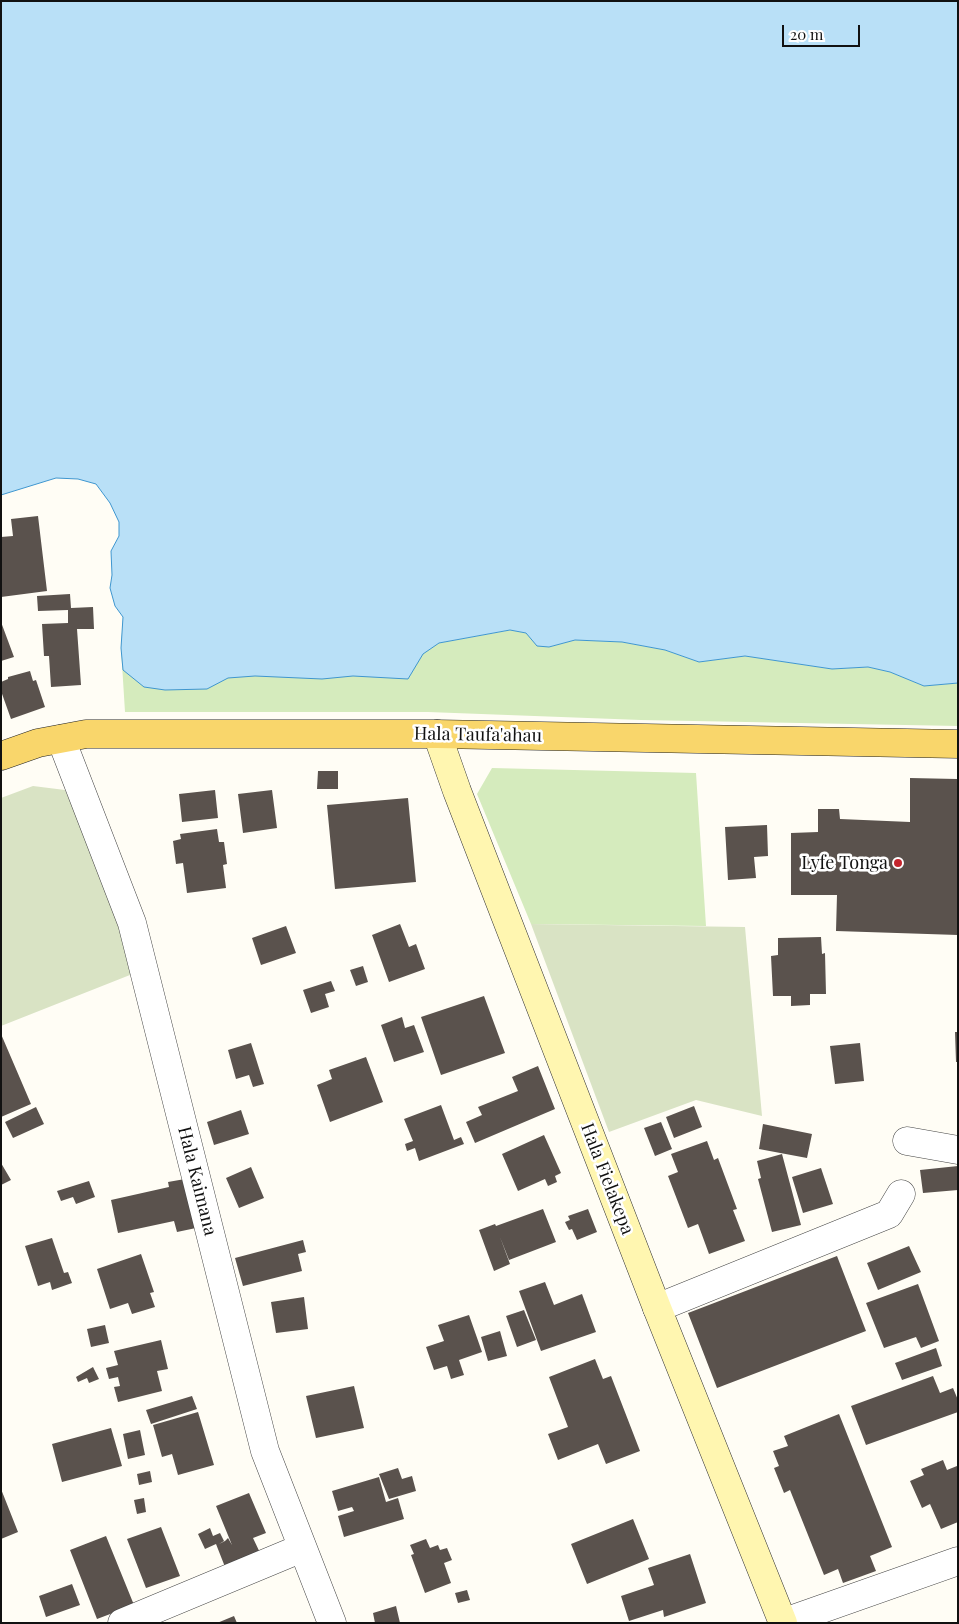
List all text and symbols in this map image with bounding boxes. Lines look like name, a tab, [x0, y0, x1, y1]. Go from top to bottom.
scale bar	[784, 15, 862, 47]
text: 20 m	[790, 24, 823, 44]
street label: Hala Taufa'ahau	[414, 723, 542, 747]
place label: Lyfe Tonga	[801, 852, 888, 874]
marker: Lyfe Tonga	[892, 857, 904, 869]
street label: Hala Fielakepa	[576, 1120, 638, 1238]
street label: Hala Kaimana	[173, 1124, 221, 1238]

